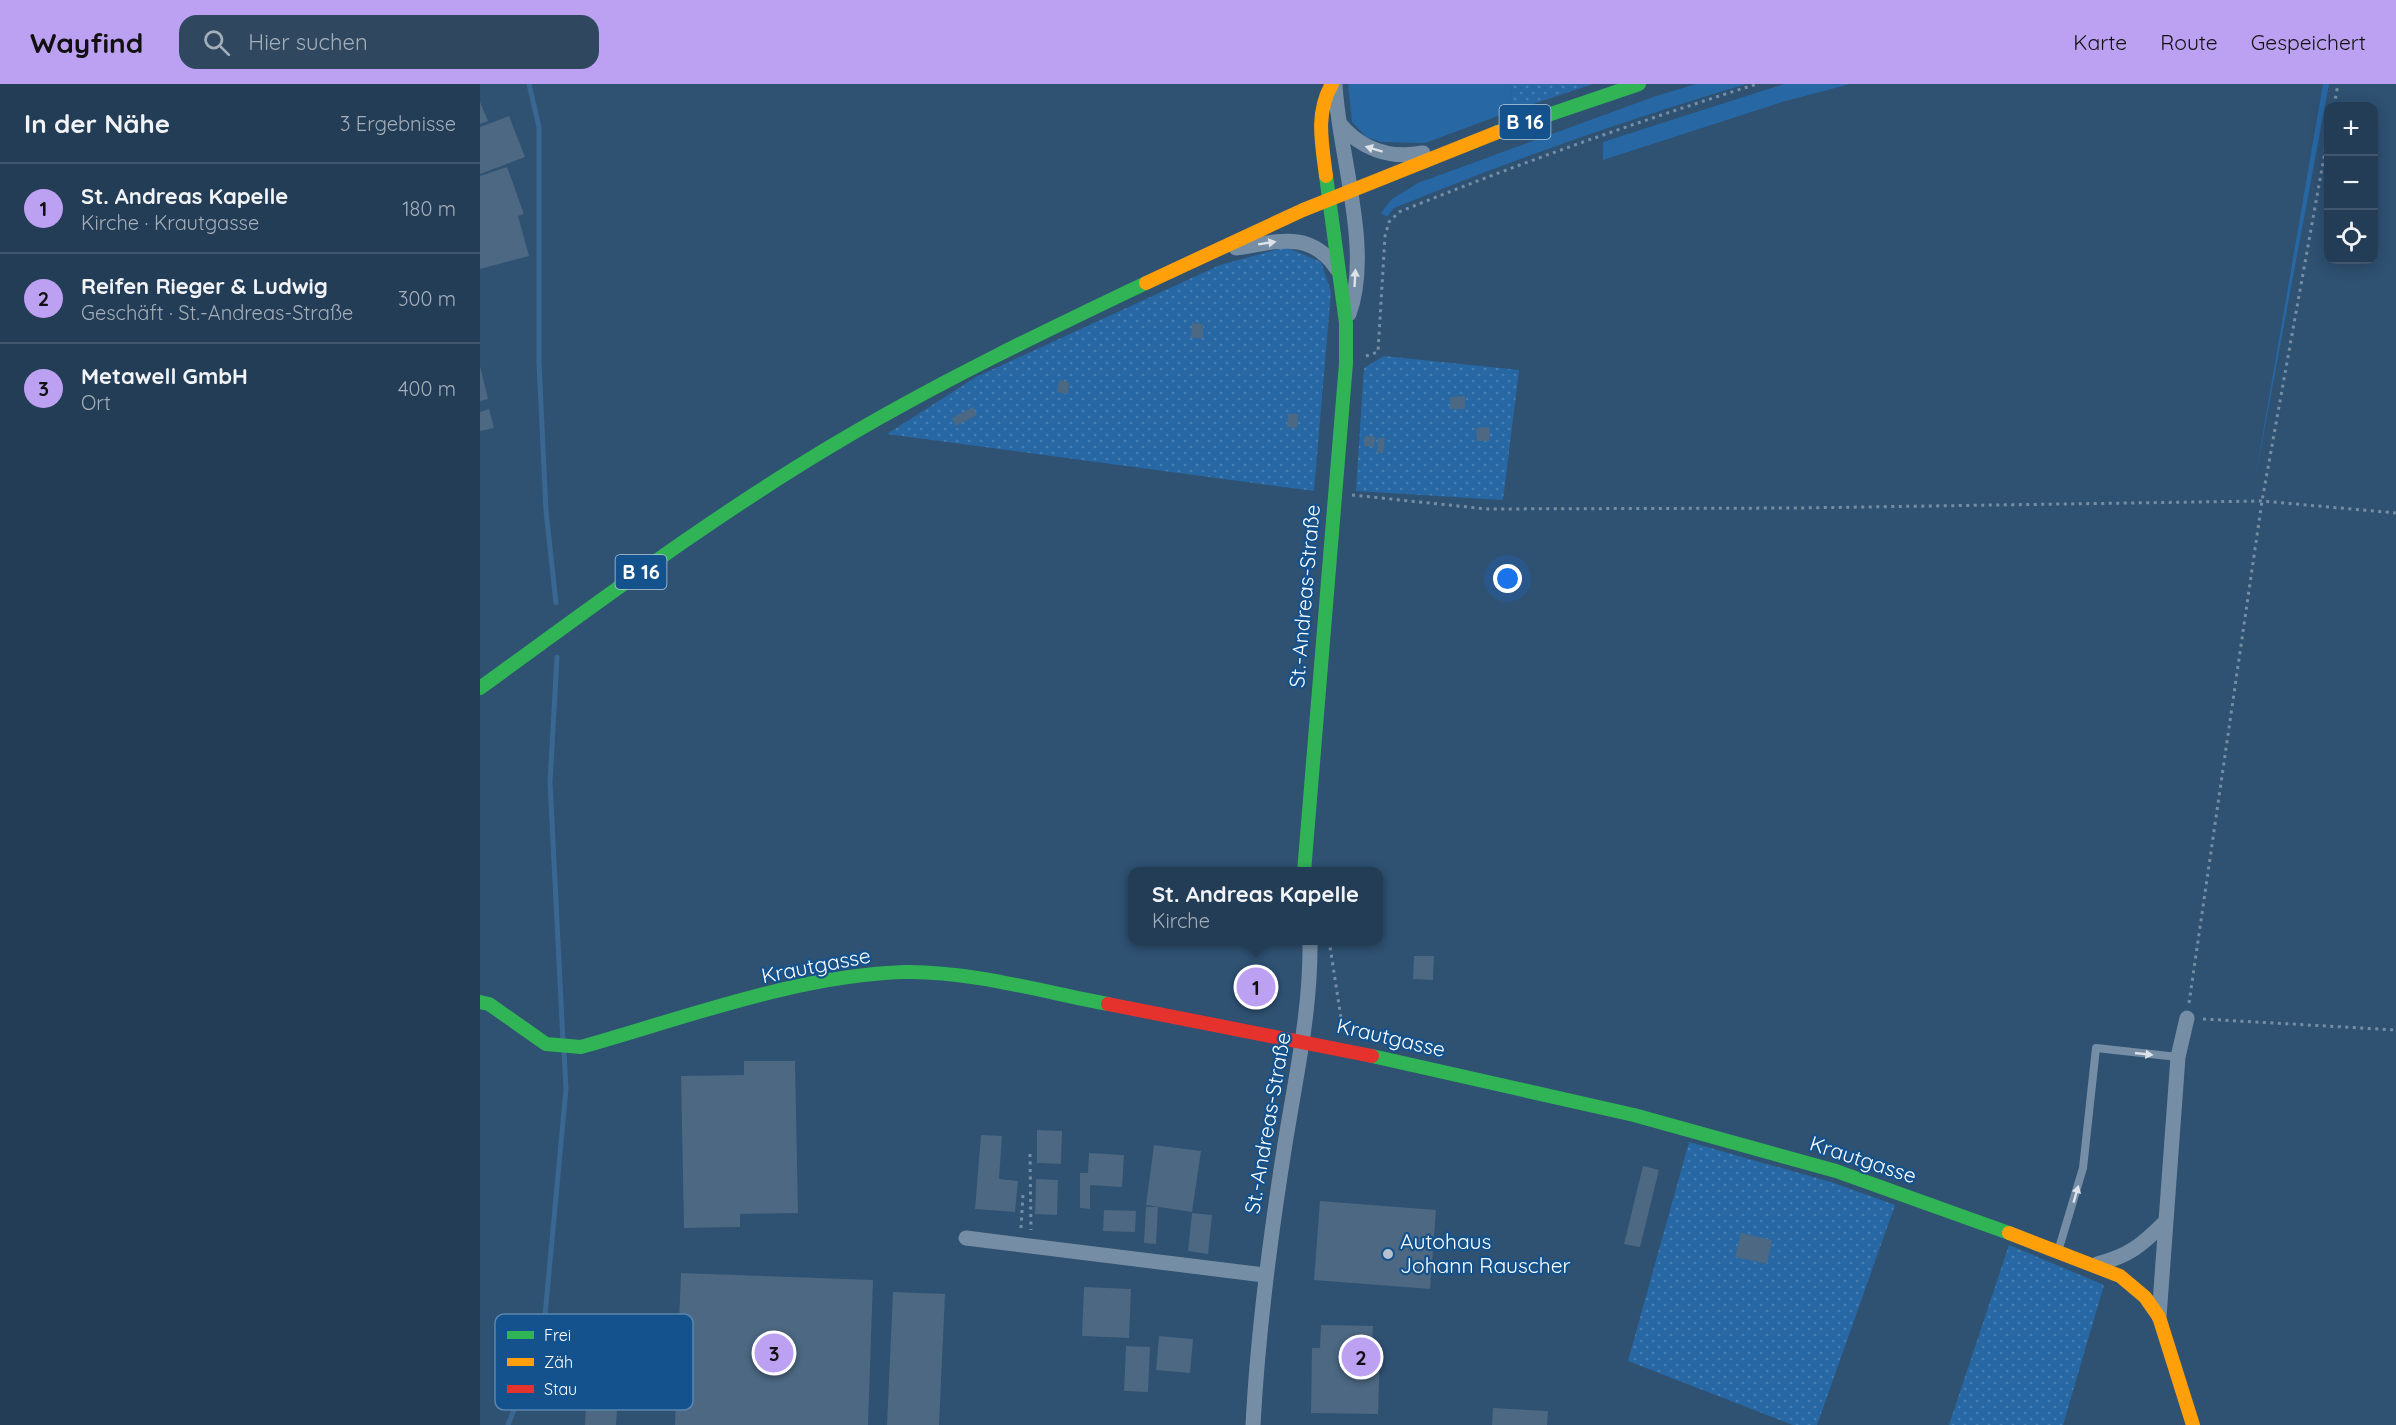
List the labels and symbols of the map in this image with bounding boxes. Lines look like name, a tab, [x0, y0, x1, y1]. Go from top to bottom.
road number: B 16	[1500, 105, 1550, 139]
one-way arrow	[1365, 144, 1383, 153]
one-way arrow	[1258, 238, 1277, 247]
one-way arrow	[1350, 269, 1360, 288]
street label: St.-Andreas-Straße	[1283, 503, 1325, 689]
road number: B 16	[616, 555, 666, 589]
your location	[1493, 564, 1522, 593]
street label: Krautgasse	[759, 942, 873, 988]
pin: 1	[1236, 964, 1276, 1010]
street label: Krautgasse	[1334, 1012, 1448, 1062]
street label: St.-Andreas-Straße	[1238, 1030, 1296, 1216]
one-way arrow	[2134, 1049, 2153, 1058]
street label: Krautgasse	[1807, 1130, 1920, 1189]
one-way arrow	[2072, 1185, 2081, 1203]
place label: Autohaus Johann Rauscher	[1400, 1228, 1571, 1278]
marker: Autohaus Johann Rauscher	[1381, 1247, 1395, 1261]
legend	[495, 1314, 693, 1410]
text: Frei	[544, 1325, 571, 1345]
pin: 3	[754, 1330, 794, 1376]
pin: 2	[1342, 1334, 1380, 1380]
text: Zäh	[544, 1352, 573, 1372]
text: Stau	[544, 1379, 577, 1399]

